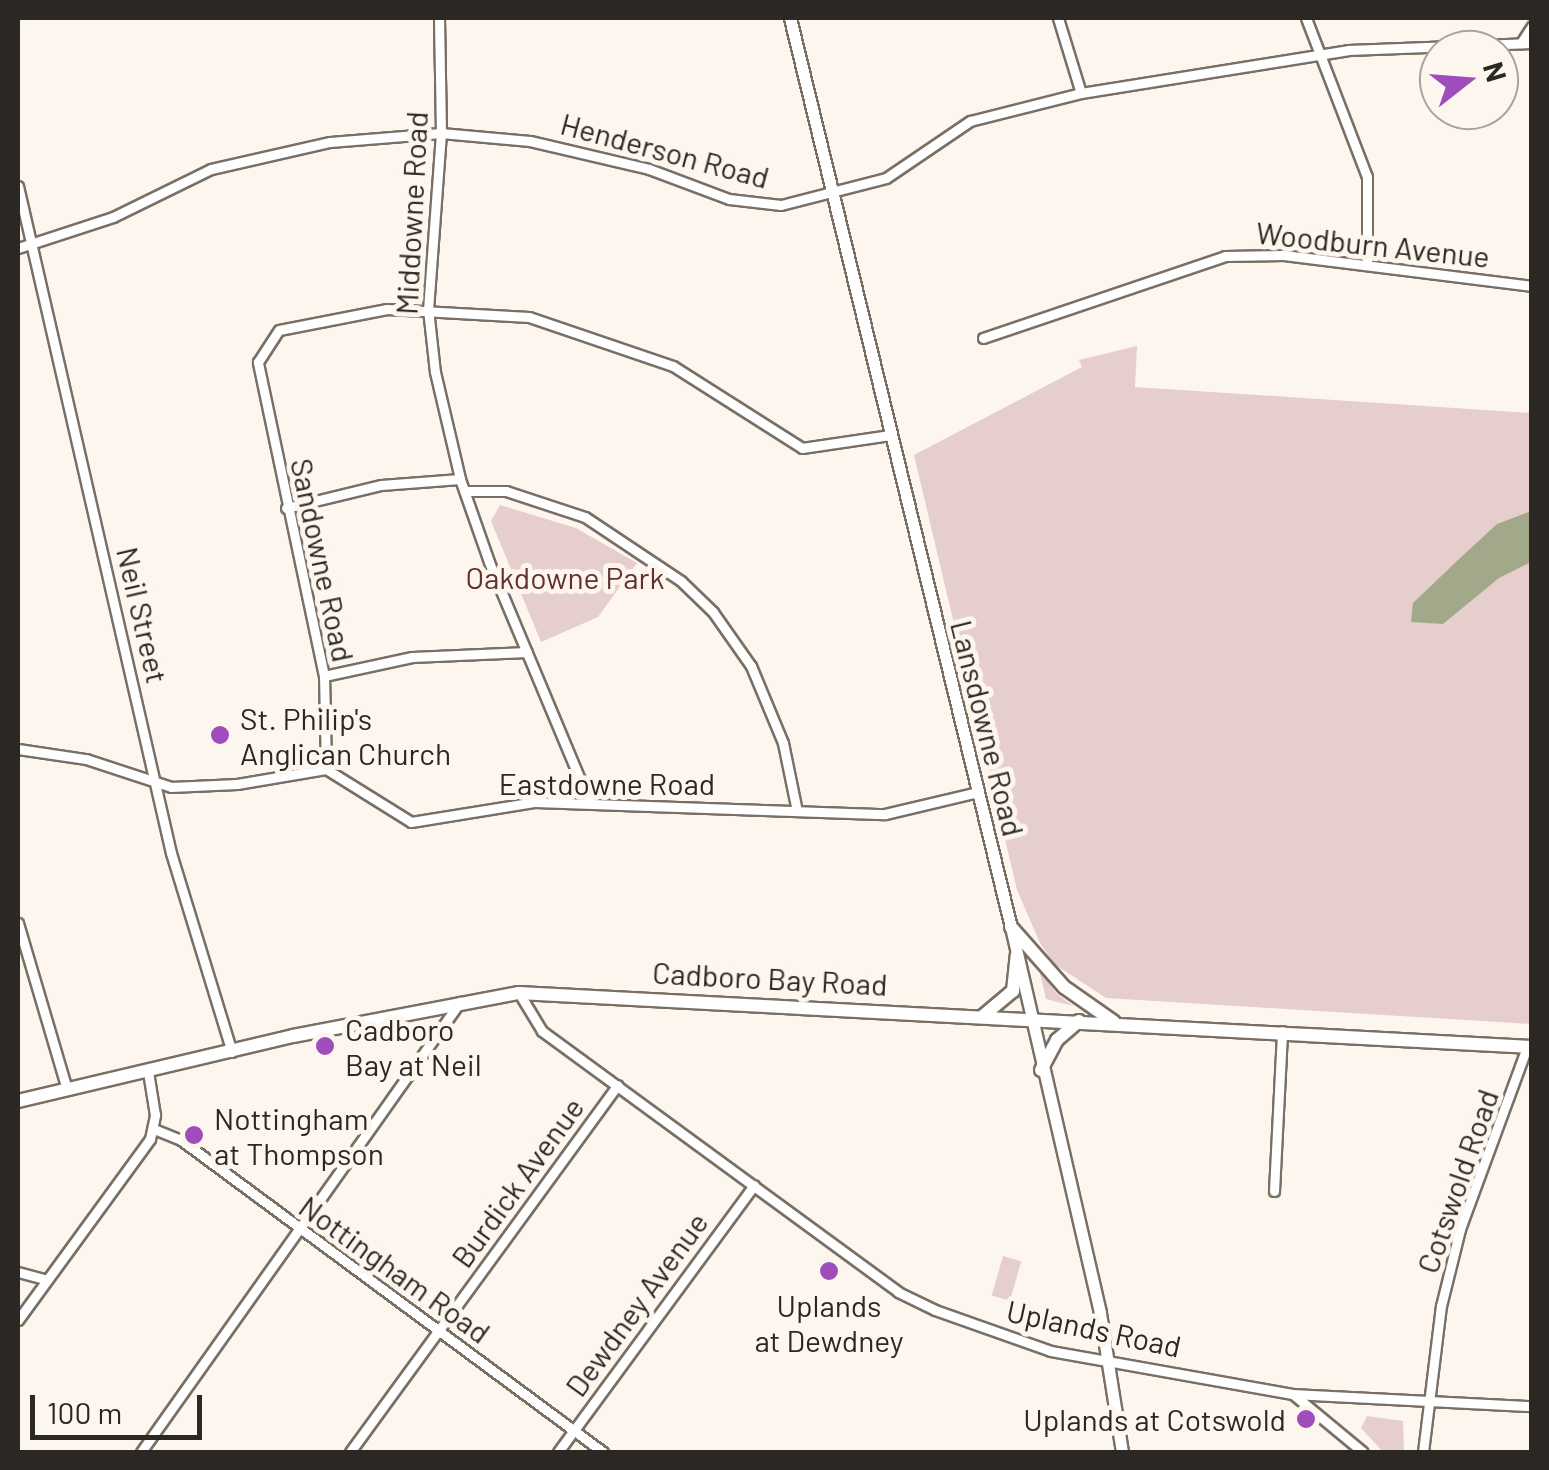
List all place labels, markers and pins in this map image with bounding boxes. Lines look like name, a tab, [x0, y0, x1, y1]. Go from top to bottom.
place label: St. Philip's Anglican Church	[240, 700, 451, 770]
marker: St. Philip's Anglican Church	[209, 724, 231, 746]
place label: Cadboro Bay at Neil	[345, 1011, 482, 1082]
marker: Cadboro Bay at Neil	[314, 1035, 336, 1057]
place label: Nottingham at Thompson	[214, 1100, 384, 1170]
marker: Nottingham at Thompson	[183, 1124, 205, 1146]
marker: Uplands at Dewdney	[818, 1260, 840, 1282]
place label: Uplands at Dewdney	[754, 1287, 904, 1358]
place label: Uplands at Cotswold	[1023, 1401, 1286, 1437]
marker: Uplands at Cotswold	[1295, 1408, 1317, 1430]

